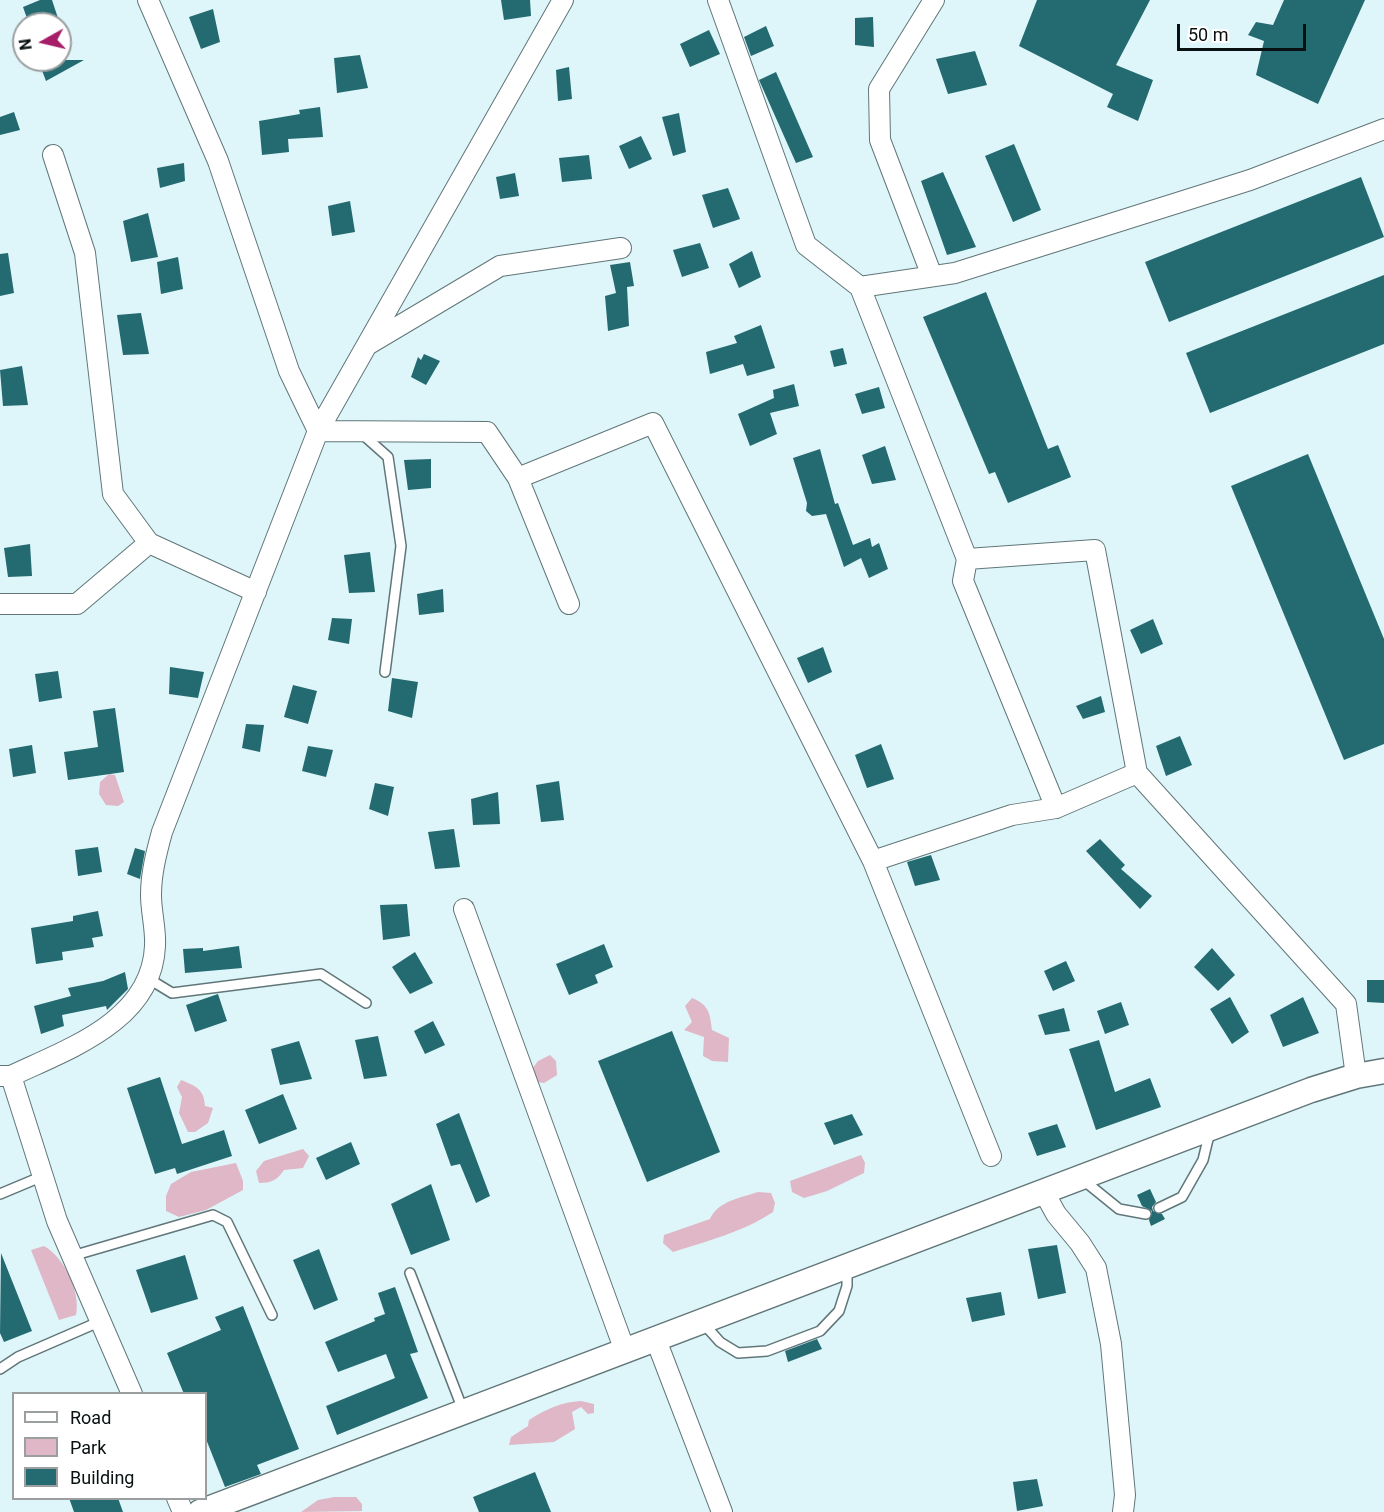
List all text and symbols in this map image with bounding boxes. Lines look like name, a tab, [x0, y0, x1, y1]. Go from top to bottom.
north arrow	[12, 12, 72, 72]
scale bar	[1180, 12, 1309, 50]
text: 50 m	[1188, 24, 1228, 45]
text: N	[15, 37, 36, 51]
legend	[12, 1392, 207, 1500]
text: Road	[70, 1407, 111, 1428]
text: Park	[70, 1437, 106, 1458]
text: Building	[70, 1467, 134, 1488]

